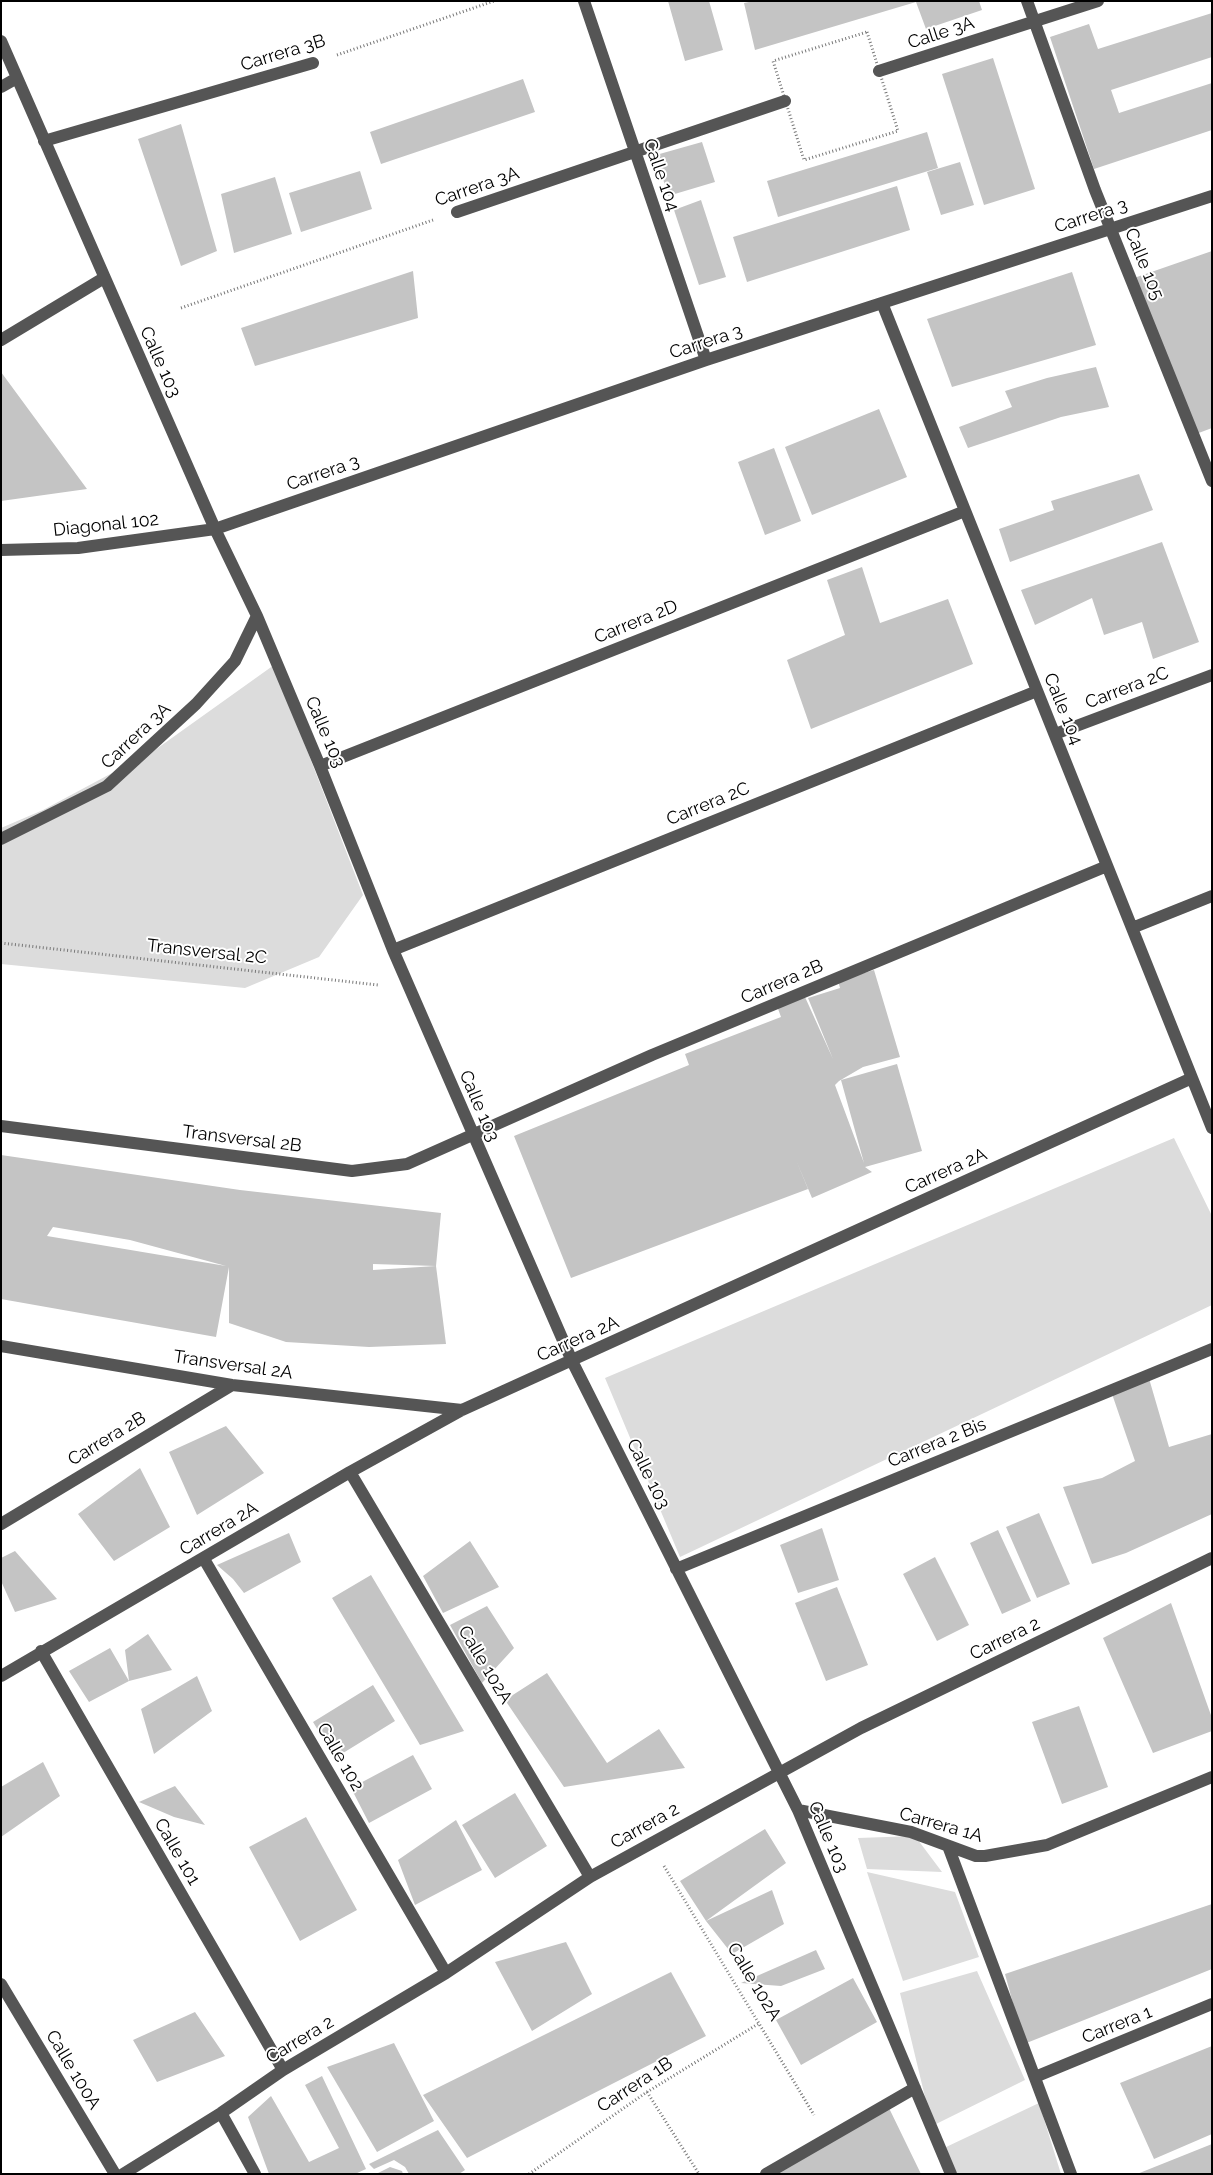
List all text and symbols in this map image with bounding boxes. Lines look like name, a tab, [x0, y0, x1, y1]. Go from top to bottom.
street label: Calle 3A	[905, 12, 977, 54]
street label: Carrera 3B	[238, 30, 328, 76]
street label: Calle 104	[638, 136, 684, 214]
street label: Carrera 3A	[432, 163, 522, 211]
street label: Carrera 3	[1052, 194, 1130, 238]
street label: Calle 105	[1120, 225, 1168, 303]
street label: Carrera 3	[667, 320, 745, 364]
street label: Calle 103	[135, 323, 185, 401]
street label: Carrera 3	[284, 451, 362, 495]
street label: Diagonal 102	[52, 509, 160, 541]
street label: Carrera 2D	[591, 596, 681, 648]
street label: Carrera 2C	[1082, 662, 1172, 714]
street label: Calle 104	[1039, 670, 1087, 748]
street label: Calle 103	[300, 693, 350, 771]
street label: Carrera 3A	[97, 698, 175, 774]
street label: Carrera 2C	[663, 778, 753, 830]
street label: Transversal 2C	[146, 935, 268, 969]
street label: Carrera 2B	[738, 955, 826, 1009]
street label: Calle 103	[454, 1067, 504, 1145]
street label: Transversal 2B	[181, 1121, 303, 1157]
street label: Carrera 2A	[902, 1143, 990, 1199]
street label: Carrera 2A	[534, 1311, 622, 1367]
street label: Transversal 2A	[172, 1346, 294, 1384]
street label: Carrera 2B	[64, 1407, 150, 1471]
street label: Carrera 2 Bis	[885, 1413, 989, 1473]
street label: Calle 103	[622, 1435, 674, 1513]
street label: Carrera 2A	[176, 1497, 262, 1561]
street label: Carrera 2	[967, 1613, 1043, 1665]
street label: Calle 102A	[453, 1622, 517, 1708]
street label: Calle 102	[312, 1719, 368, 1795]
street label: Carrera 2	[607, 1798, 683, 1854]
street label: Calle 103	[803, 1798, 853, 1876]
street label: Carrera 1A	[897, 1803, 985, 1847]
street label: Calle 101	[149, 1815, 205, 1889]
street label: Calle 102A	[722, 1939, 786, 2025]
street label: Carrera 1	[1079, 2001, 1155, 2049]
street label: Carrera 2	[262, 2011, 338, 2069]
street label: Calle 100A	[41, 2026, 105, 2114]
street label: Carrera 1B	[593, 2053, 677, 2117]

